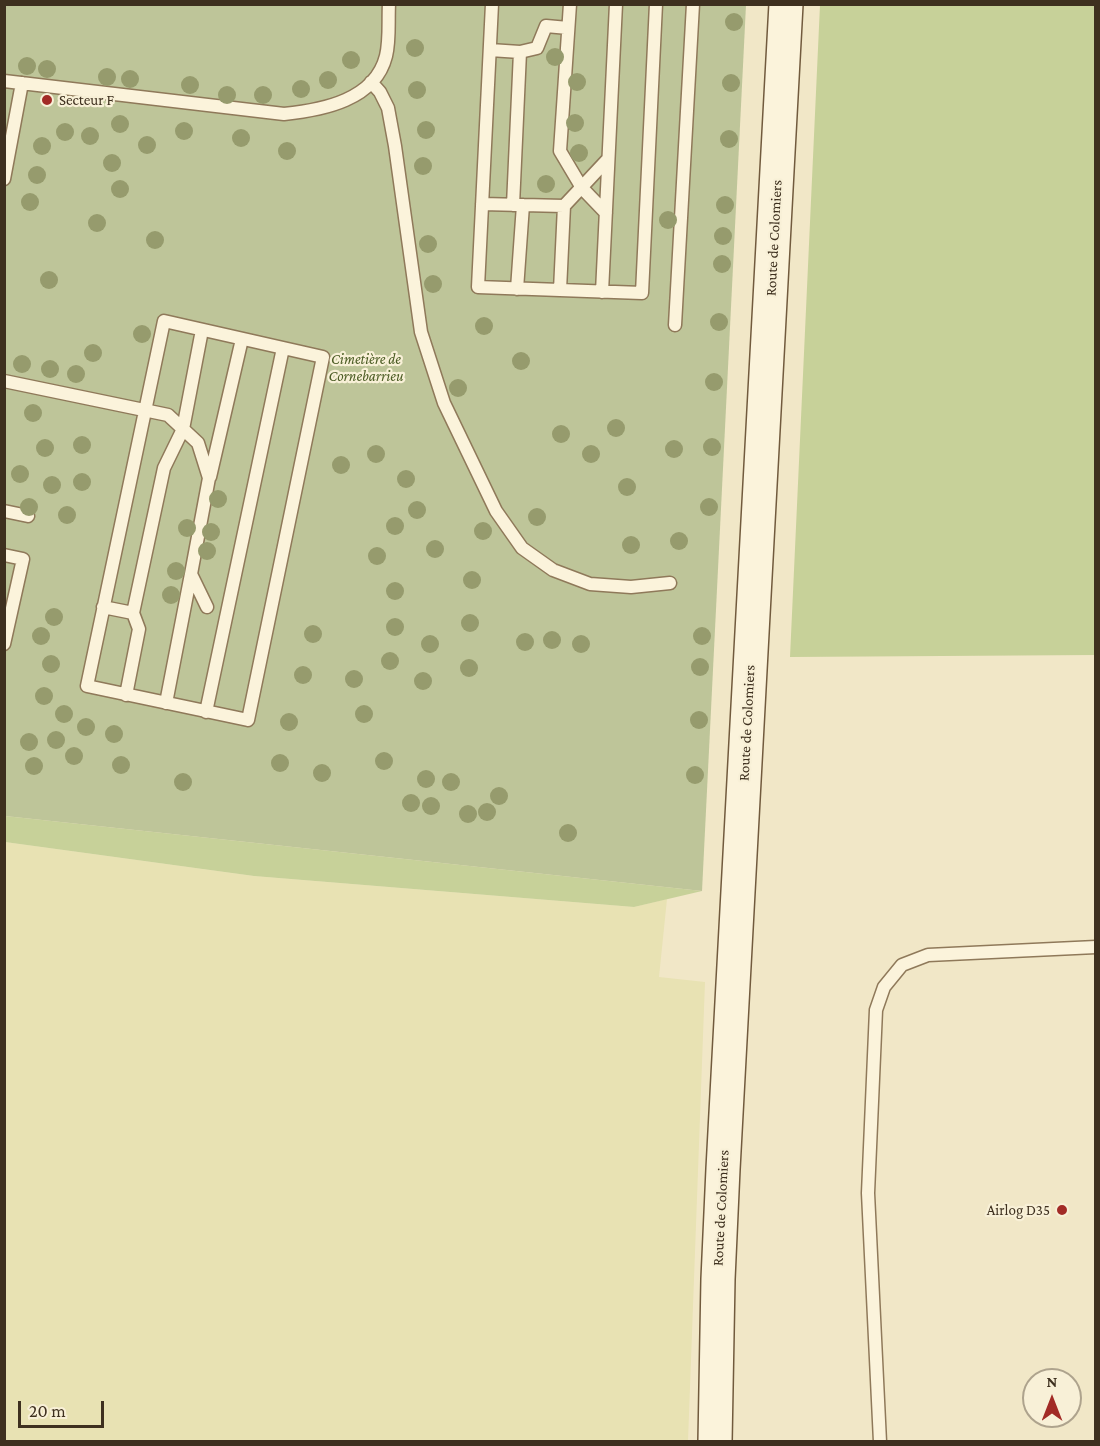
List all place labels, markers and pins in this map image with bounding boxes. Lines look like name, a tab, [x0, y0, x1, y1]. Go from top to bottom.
place label: Secteur F	[59, 91, 114, 109]
marker: Secteur F	[40, 93, 54, 107]
place label: Airlog D35	[987, 1201, 1050, 1219]
marker: Airlog D35	[1055, 1203, 1069, 1217]

